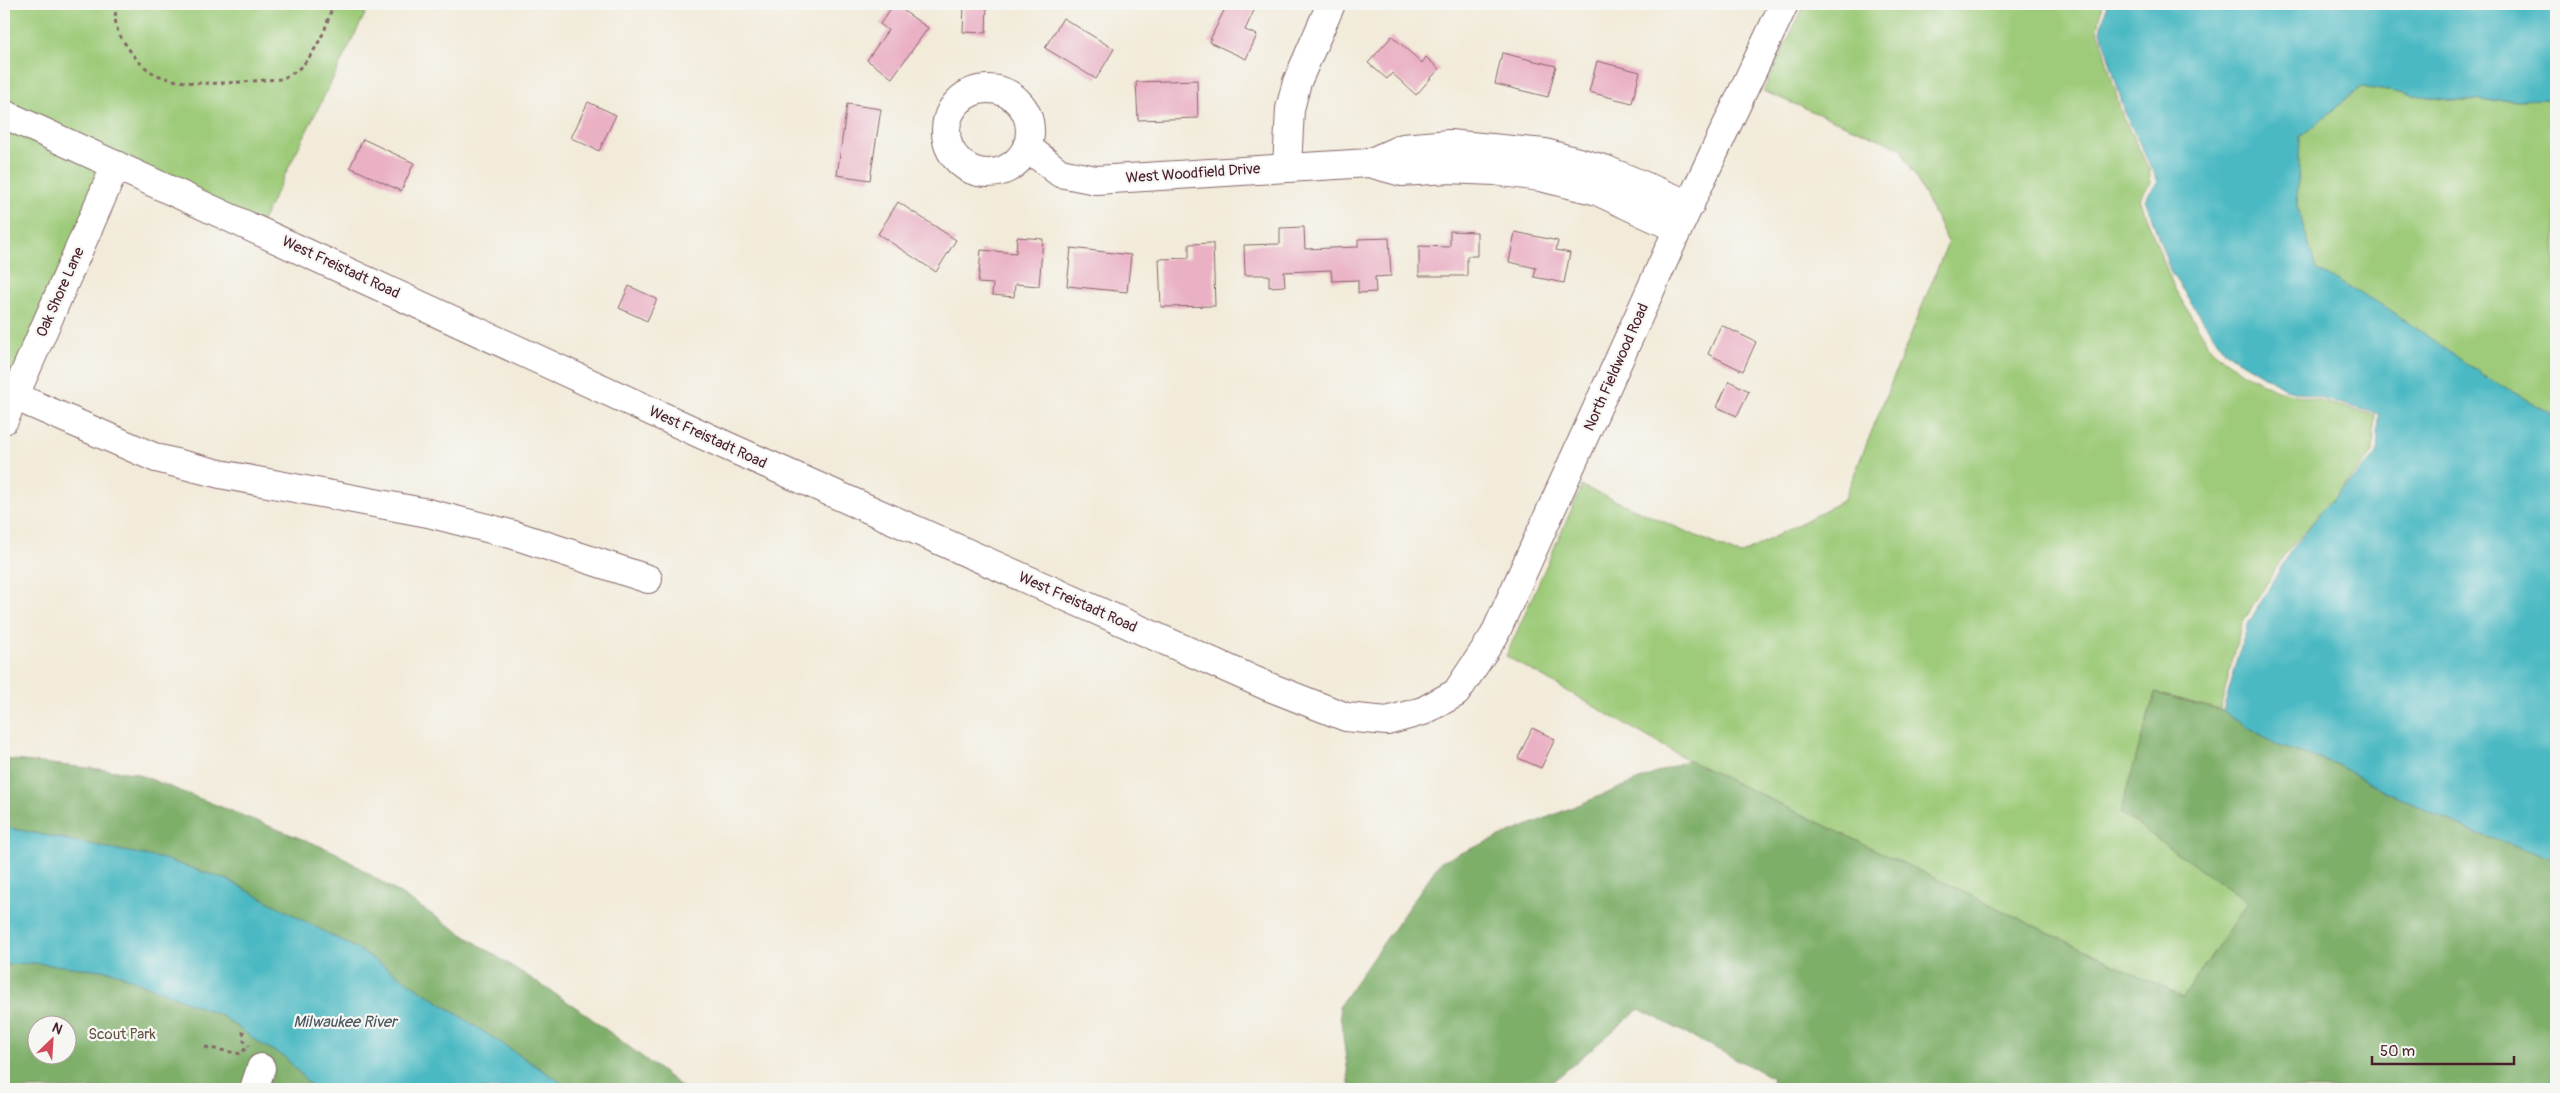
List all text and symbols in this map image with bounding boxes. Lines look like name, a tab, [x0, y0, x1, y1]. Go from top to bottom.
street label: West Woodfield Drive	[1125, 159, 1262, 188]
street label: West Freistadt Road	[279, 232, 403, 303]
street label: Oak Shore Lane	[32, 244, 89, 340]
street label: North Fieldwood Road	[1580, 300, 1653, 434]
street label: West Freistadt Road	[646, 402, 770, 473]
street label: West Freistadt Road	[1016, 568, 1140, 637]
water label: Milwaukee River	[293, 1012, 399, 1032]
north arrow	[28, 1016, 78, 1066]
text: N	[49, 1019, 65, 1038]
park label: Scout Park	[88, 1025, 157, 1044]
scale bar	[2372, 1033, 2515, 1065]
text: 50 m	[2380, 1042, 2415, 1061]

